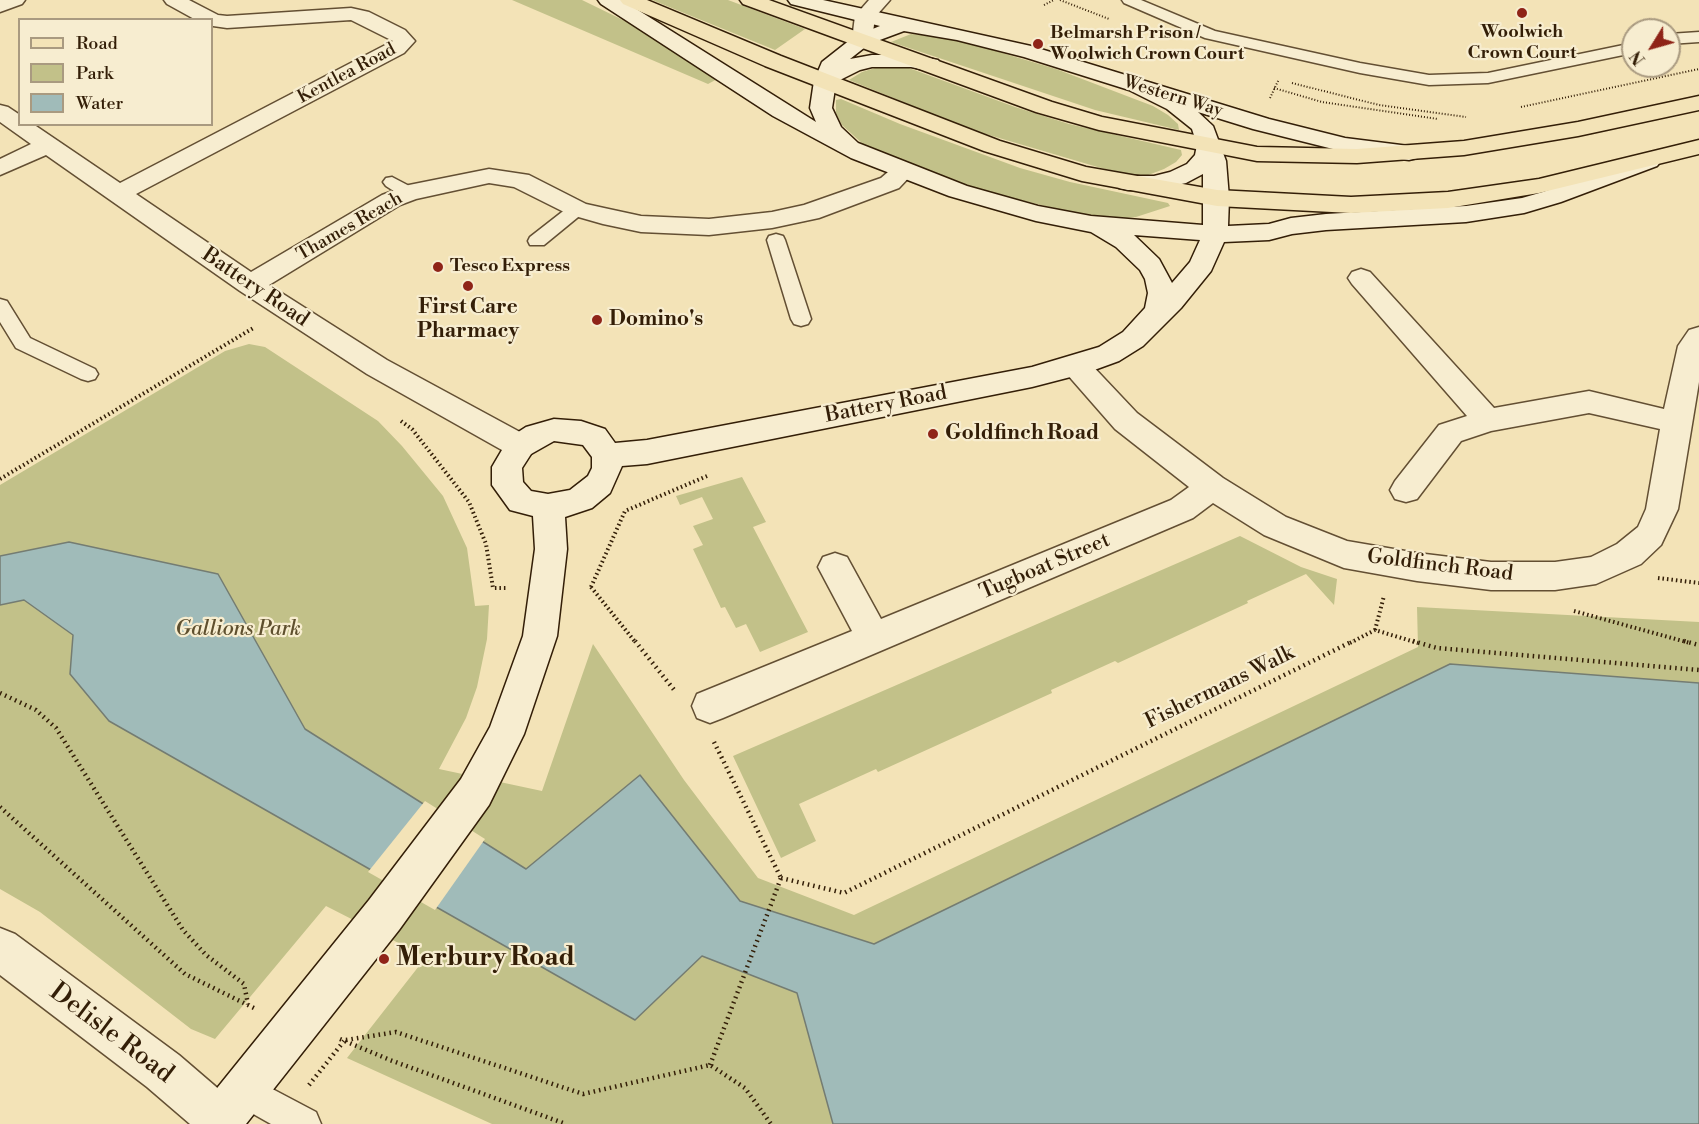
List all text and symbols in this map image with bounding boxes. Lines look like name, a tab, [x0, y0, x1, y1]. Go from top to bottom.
marker: Woolwich Crown Court	[1515, 6, 1529, 20]
legend	[18, 18, 213, 126]
north arrow	[1621, 18, 1681, 78]
place label: Woolwich Crown Court	[1468, 22, 1576, 64]
place label: Belmarsh Prison / Woolwich Crown Court	[1050, 23, 1244, 66]
text: Road	[76, 32, 118, 55]
marker: Belmarsh Prison / Woolwich Crown Court	[1031, 37, 1045, 51]
street label: Kentlea Road	[294, 39, 400, 109]
text: N	[1626, 47, 1650, 69]
text: Park	[76, 62, 113, 85]
street label: Western Way	[1121, 72, 1225, 122]
text: Water	[76, 92, 123, 115]
street label: Thames Reach	[293, 188, 407, 266]
street label: Battery Road	[197, 243, 313, 333]
place label: Tesco Express	[450, 256, 570, 278]
marker: Tesco Express	[431, 260, 445, 274]
marker: First Care Pharmacy	[461, 279, 475, 293]
place label: First Care Pharmacy	[417, 295, 519, 345]
place label: Domino's	[609, 307, 703, 333]
marker: Domino's	[590, 313, 604, 327]
street label: Battery Road	[823, 381, 949, 429]
place label: Goldfinch Road	[945, 421, 1099, 447]
marker: Goldfinch Road	[926, 427, 940, 441]
street label: Tugboat Street	[976, 528, 1114, 606]
street label: Goldfinch Road	[1366, 545, 1514, 587]
park label: Gallions Park	[175, 617, 301, 643]
street label: Fishermans Walk	[1141, 641, 1299, 735]
place label: Merbury Road	[396, 943, 575, 975]
marker: Merbury Road	[377, 952, 391, 966]
street label: Delisle Road	[43, 977, 179, 1091]

